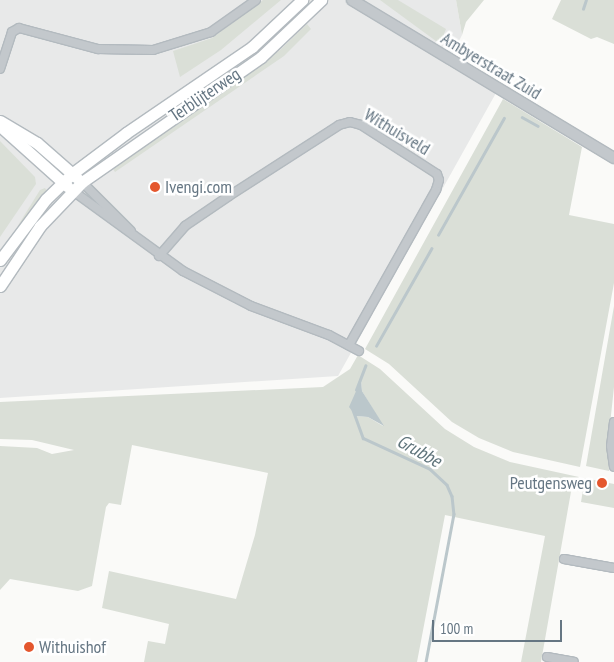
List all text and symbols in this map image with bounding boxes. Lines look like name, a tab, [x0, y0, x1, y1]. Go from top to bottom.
street label: Ambyerstraat Zuid	[437, 28, 545, 104]
street label: Terblijterweg	[165, 63, 245, 127]
street label: Withuisveld	[360, 104, 434, 160]
place label: Ivengi.com	[165, 176, 232, 198]
marker: Ivengi.com	[149, 181, 161, 193]
water label: Grubbe	[393, 430, 445, 472]
place label: Peutgensweg	[510, 472, 592, 494]
marker: Peutgensweg	[596, 477, 608, 489]
scale bar	[434, 610, 564, 642]
text: 100 m	[440, 619, 473, 638]
place label: Withuishof	[39, 636, 106, 658]
marker: Withuishof	[23, 641, 35, 653]

